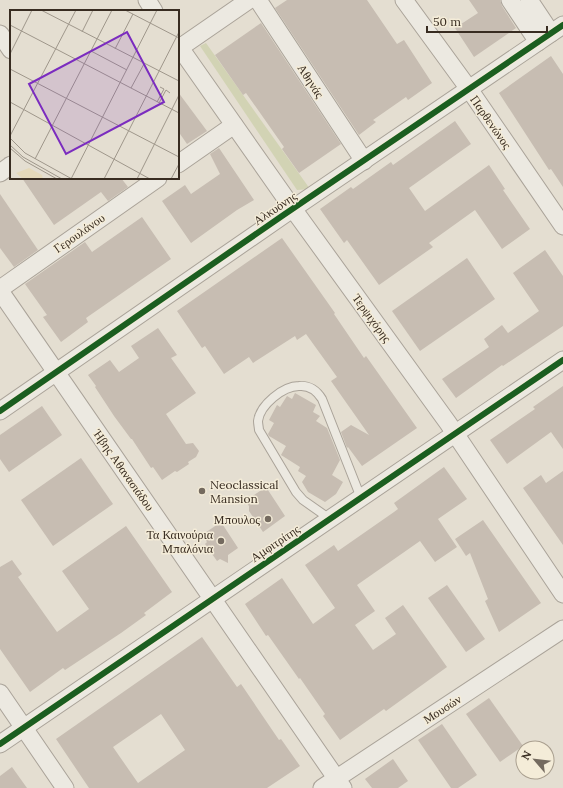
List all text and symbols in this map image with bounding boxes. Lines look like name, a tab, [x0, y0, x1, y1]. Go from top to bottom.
scale bar	[427, 8, 547, 34]
inset map	[10, 10, 179, 179]
text: 50 m	[433, 14, 461, 29]
street label: Αθηνάς	[295, 61, 328, 101]
street label: Παρθενώνος	[467, 92, 515, 152]
street label: Αλκυόνης	[251, 188, 300, 228]
street label: Γερουλάνου	[51, 210, 108, 256]
street label: Τερψιχόρης	[349, 291, 395, 345]
street label: Ήβης Αθανασιάδου	[90, 426, 158, 514]
place label: Neoclassical Mansion	[210, 477, 279, 506]
marker: Neoclassical Mansion	[197, 486, 207, 496]
place label: Μπουλος	[214, 512, 260, 527]
marker: Μπουλος	[263, 514, 273, 524]
street label: Αμφιτρίτης	[248, 521, 303, 565]
place label: Τα Καινούρια Μπαλόνια	[146, 527, 214, 556]
marker: Τα Καινούρια Μπαλόνια	[216, 536, 226, 546]
street label: Μουσών	[420, 691, 464, 727]
north arrow	[515, 740, 555, 780]
text: N	[518, 748, 535, 762]

